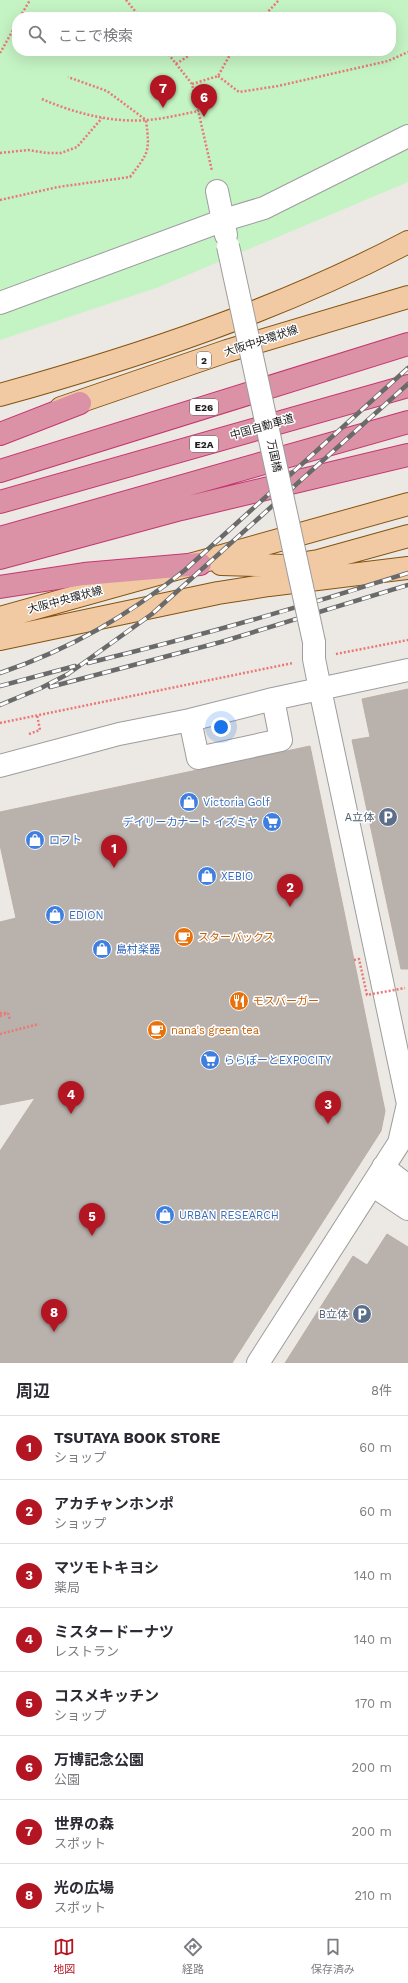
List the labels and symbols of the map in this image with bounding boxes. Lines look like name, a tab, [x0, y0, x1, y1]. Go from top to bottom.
pin: 7	[150, 75, 176, 108]
pin: 6	[191, 84, 217, 117]
street label: 大阪中央環状線	[222, 323, 300, 359]
road number: 2	[197, 352, 211, 368]
road number: E26	[190, 399, 218, 415]
street label: 中国自動車道	[228, 412, 296, 442]
road number: E2A	[190, 436, 218, 452]
street label: 万国橋	[264, 439, 284, 473]
street label: 大阪中央環状線	[26, 584, 104, 616]
your location	[211, 717, 231, 737]
shop icon: Victoria Golf	[178, 791, 200, 813]
place label: Victoria Golf	[203, 796, 270, 809]
parking icon: A立体	[377, 806, 399, 828]
supermarket icon: デイリーカナート イズミヤ	[261, 811, 283, 833]
place label: A立体	[345, 811, 375, 824]
place label: デイリーカナート イズミヤ	[123, 816, 258, 829]
shop icon: ロフト	[24, 829, 46, 851]
place label: ロフト	[49, 834, 82, 847]
pin: 1	[101, 835, 127, 868]
shop icon: XEBIO	[196, 865, 218, 887]
place label: XEBIO	[221, 870, 253, 883]
pin: 2	[277, 874, 303, 907]
shop icon: EDION	[44, 904, 66, 926]
place label: EDION	[69, 909, 104, 922]
cafe icon: スターバックス	[173, 926, 195, 948]
place label: スターバックス	[198, 931, 275, 944]
shop icon: 島村楽器	[91, 938, 113, 960]
place label: 島村楽器	[116, 943, 160, 956]
restaurant icon: モスバーガー	[228, 990, 250, 1012]
place label: モスバーガー	[253, 995, 319, 1008]
cafe icon: nana's green tea	[146, 1019, 168, 1041]
place label: nana's green tea	[171, 1024, 259, 1037]
supermarket icon: ららぽーとEXPOCITY	[199, 1049, 221, 1071]
place label: ららぽーとEXPOCITY	[224, 1054, 332, 1067]
pin: 4	[58, 1081, 84, 1114]
pin: 3	[315, 1091, 341, 1124]
pin: 5	[79, 1203, 105, 1236]
shop icon: URBAN RESEARCH	[154, 1204, 176, 1226]
place label: URBAN RESEARCH	[179, 1209, 279, 1222]
pin: 8	[41, 1299, 67, 1332]
parking icon: B立体	[351, 1303, 373, 1325]
place label: B立体	[319, 1308, 349, 1321]

